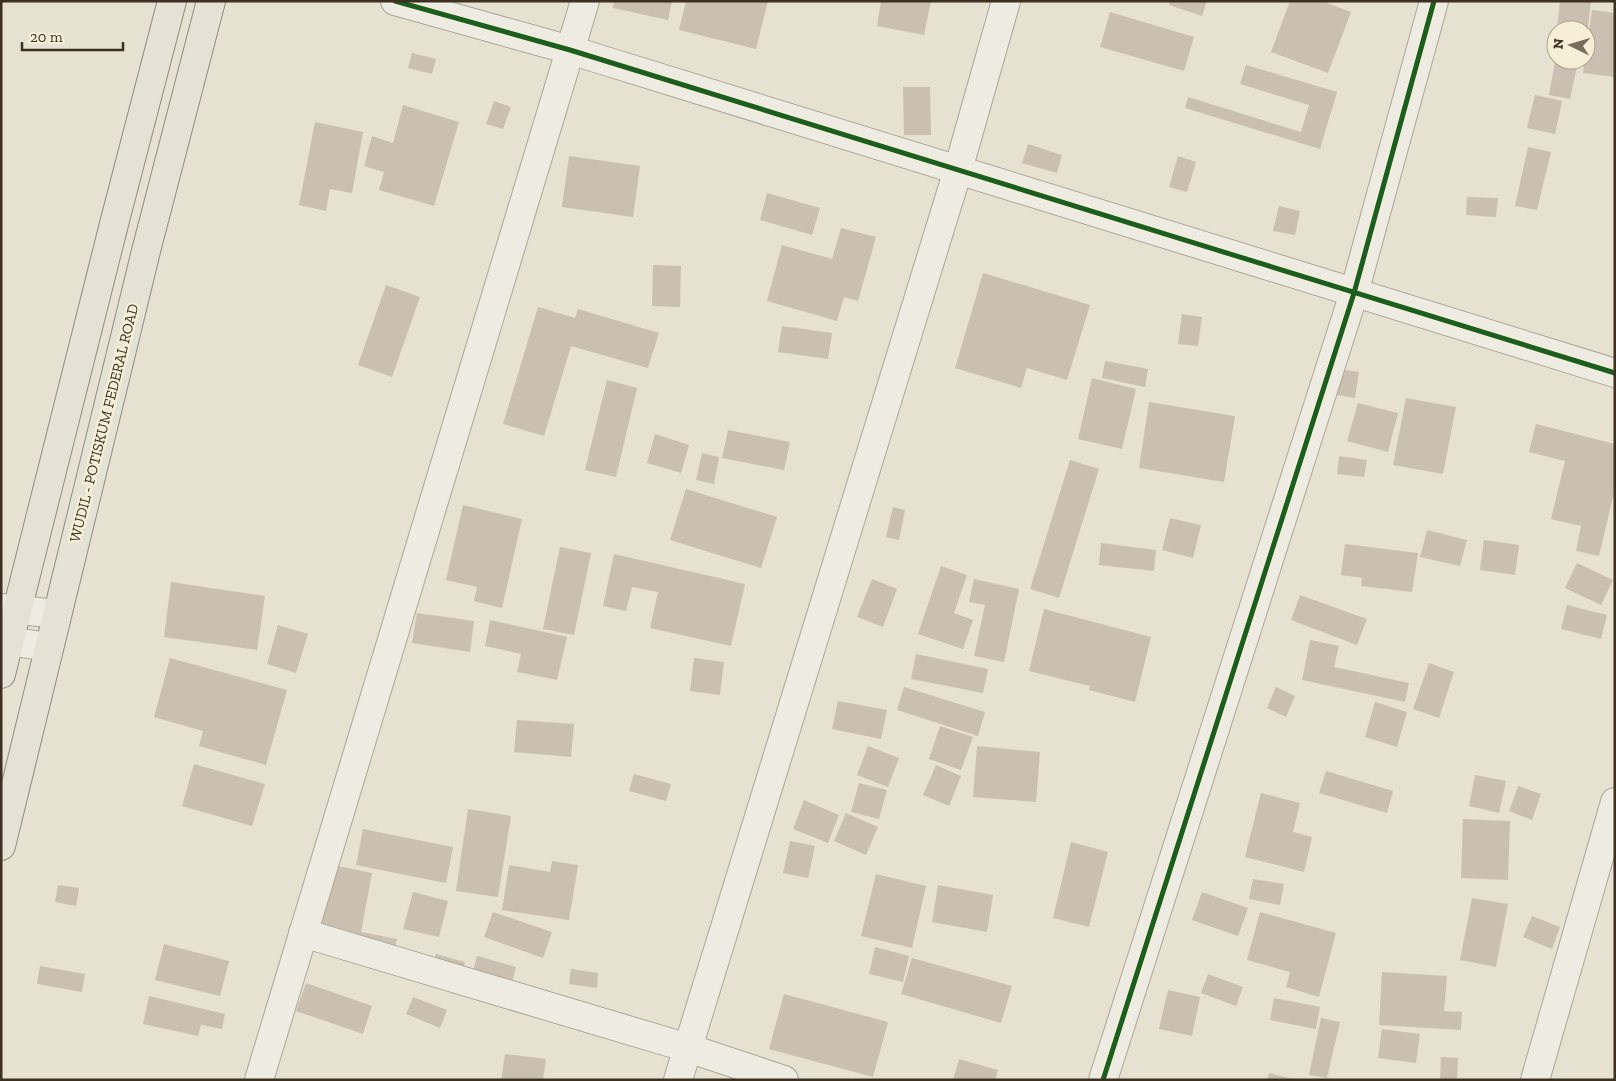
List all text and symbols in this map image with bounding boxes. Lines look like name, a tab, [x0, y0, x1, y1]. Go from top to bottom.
scale bar	[22, 20, 124, 52]
north arrow	[1546, 20, 1596, 70]
text: 20 m	[30, 28, 63, 46]
text: N	[1550, 38, 1568, 50]
street label: WUDIL - POTISKUM FEDERAL ROAD	[66, 302, 142, 544]

